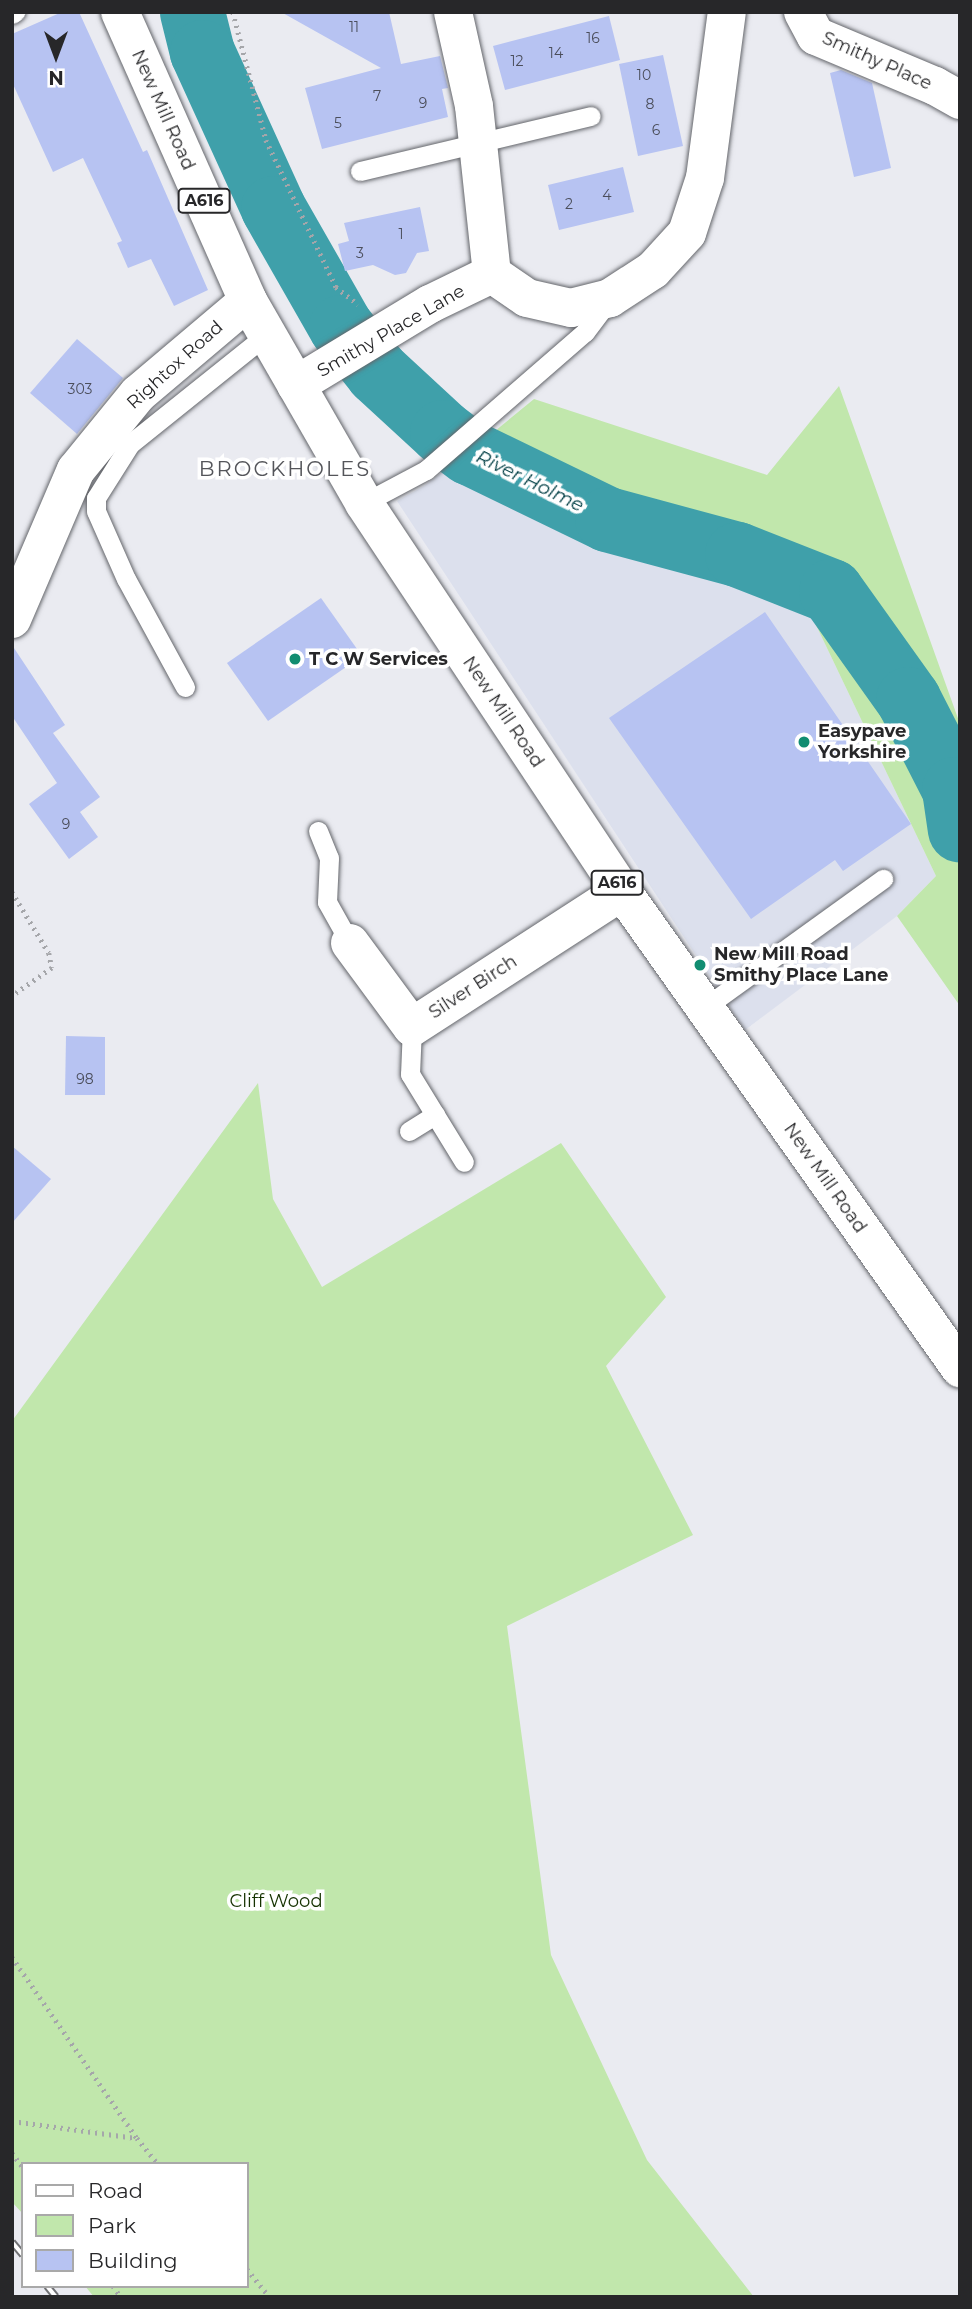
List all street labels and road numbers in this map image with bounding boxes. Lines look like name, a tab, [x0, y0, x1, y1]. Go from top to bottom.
street label: Smithy Place	[819, 27, 935, 95]
street label: New Mill Road	[127, 47, 199, 173]
road number: A616	[176, 188, 232, 214]
street label: Smithy Place Lane	[313, 280, 469, 382]
street label: Rightox Road	[123, 316, 227, 414]
street label: New Mill Road	[458, 652, 548, 772]
road number: A616	[589, 870, 645, 896]
street label: Silver Birch	[425, 951, 521, 1023]
street label: New Mill Road	[779, 1119, 871, 1237]

